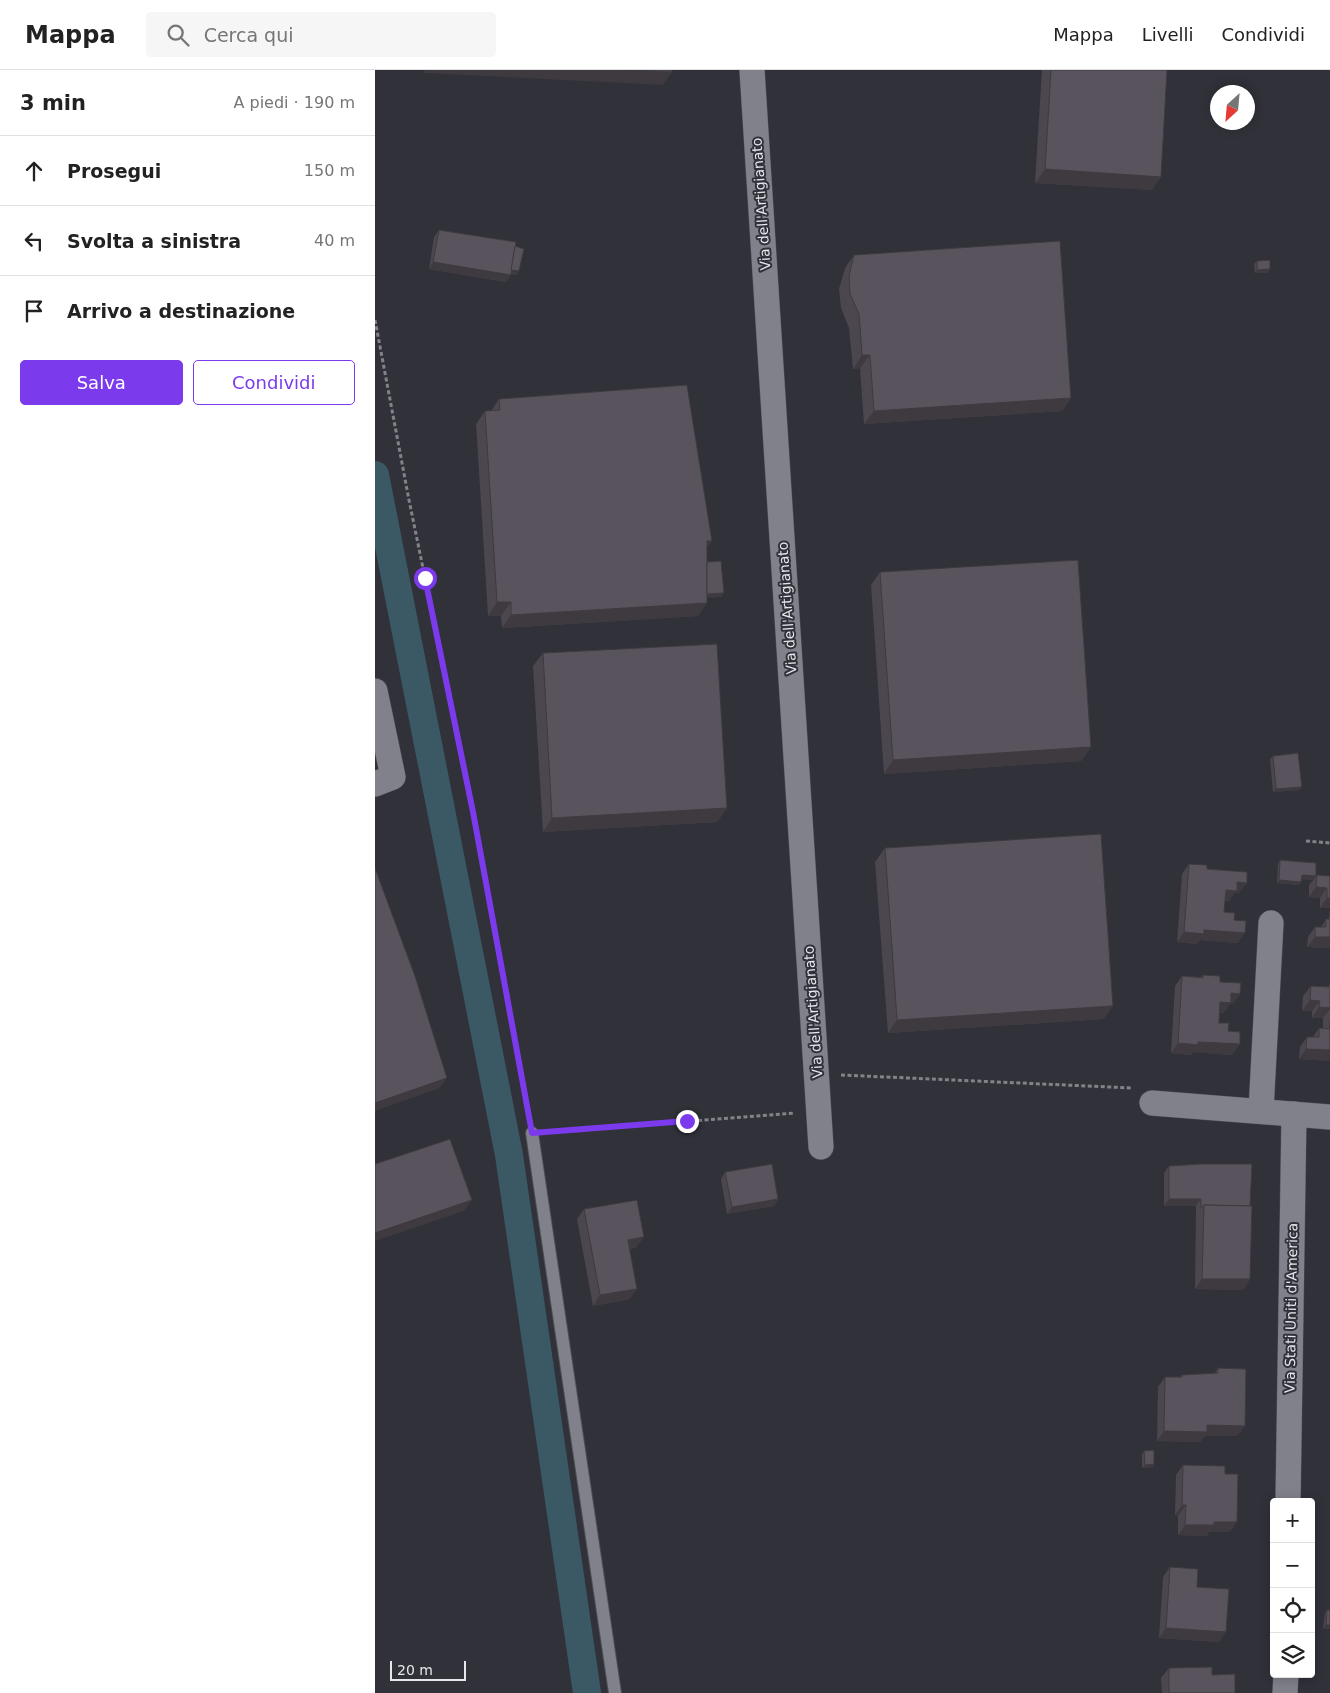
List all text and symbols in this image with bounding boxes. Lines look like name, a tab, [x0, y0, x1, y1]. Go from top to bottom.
search box	[146, 12, 496, 57]
text: Mappa	[25, 21, 116, 49]
icon: search	[164, 21, 192, 49]
text: Cerca qui	[204, 24, 294, 46]
text: Mappa	[1053, 24, 1114, 45]
text: Livelli	[1142, 24, 1194, 45]
text: Condividi	[1222, 24, 1305, 45]
north arrow	[1210, 85, 1255, 130]
text: 3 min	[20, 91, 86, 115]
text: A piedi · 190 m	[233, 93, 355, 112]
street label: Via dell'Artigianato	[748, 137, 774, 271]
icon: ahead	[20, 157, 48, 185]
text: Prosegui	[67, 160, 161, 182]
text: 150 m	[304, 161, 355, 180]
icon: left	[20, 227, 48, 255]
text: Svolta a sinistra	[67, 230, 241, 252]
text: 40 m	[314, 231, 355, 250]
icon: arrive	[20, 297, 48, 325]
text: Arrivo a destinazione	[67, 300, 295, 322]
button: Salva	[20, 360, 183, 405]
button: Condividi	[193, 360, 355, 405]
street label: Via dell'Artigianato	[774, 541, 800, 675]
route start	[414, 567, 437, 590]
street label: Via dell'Artigianato	[800, 945, 826, 1079]
route end	[676, 1110, 699, 1133]
street label: Via Stati Uniti d'America	[1282, 1223, 1300, 1393]
map controls	[1270, 1498, 1315, 1678]
button: +	[1270, 1498, 1315, 1543]
button: −	[1270, 1543, 1315, 1588]
button: locate	[1270, 1588, 1315, 1633]
button: layers	[1270, 1633, 1315, 1678]
scale bar	[390, 1658, 466, 1681]
text: 20 m	[397, 1662, 433, 1678]

